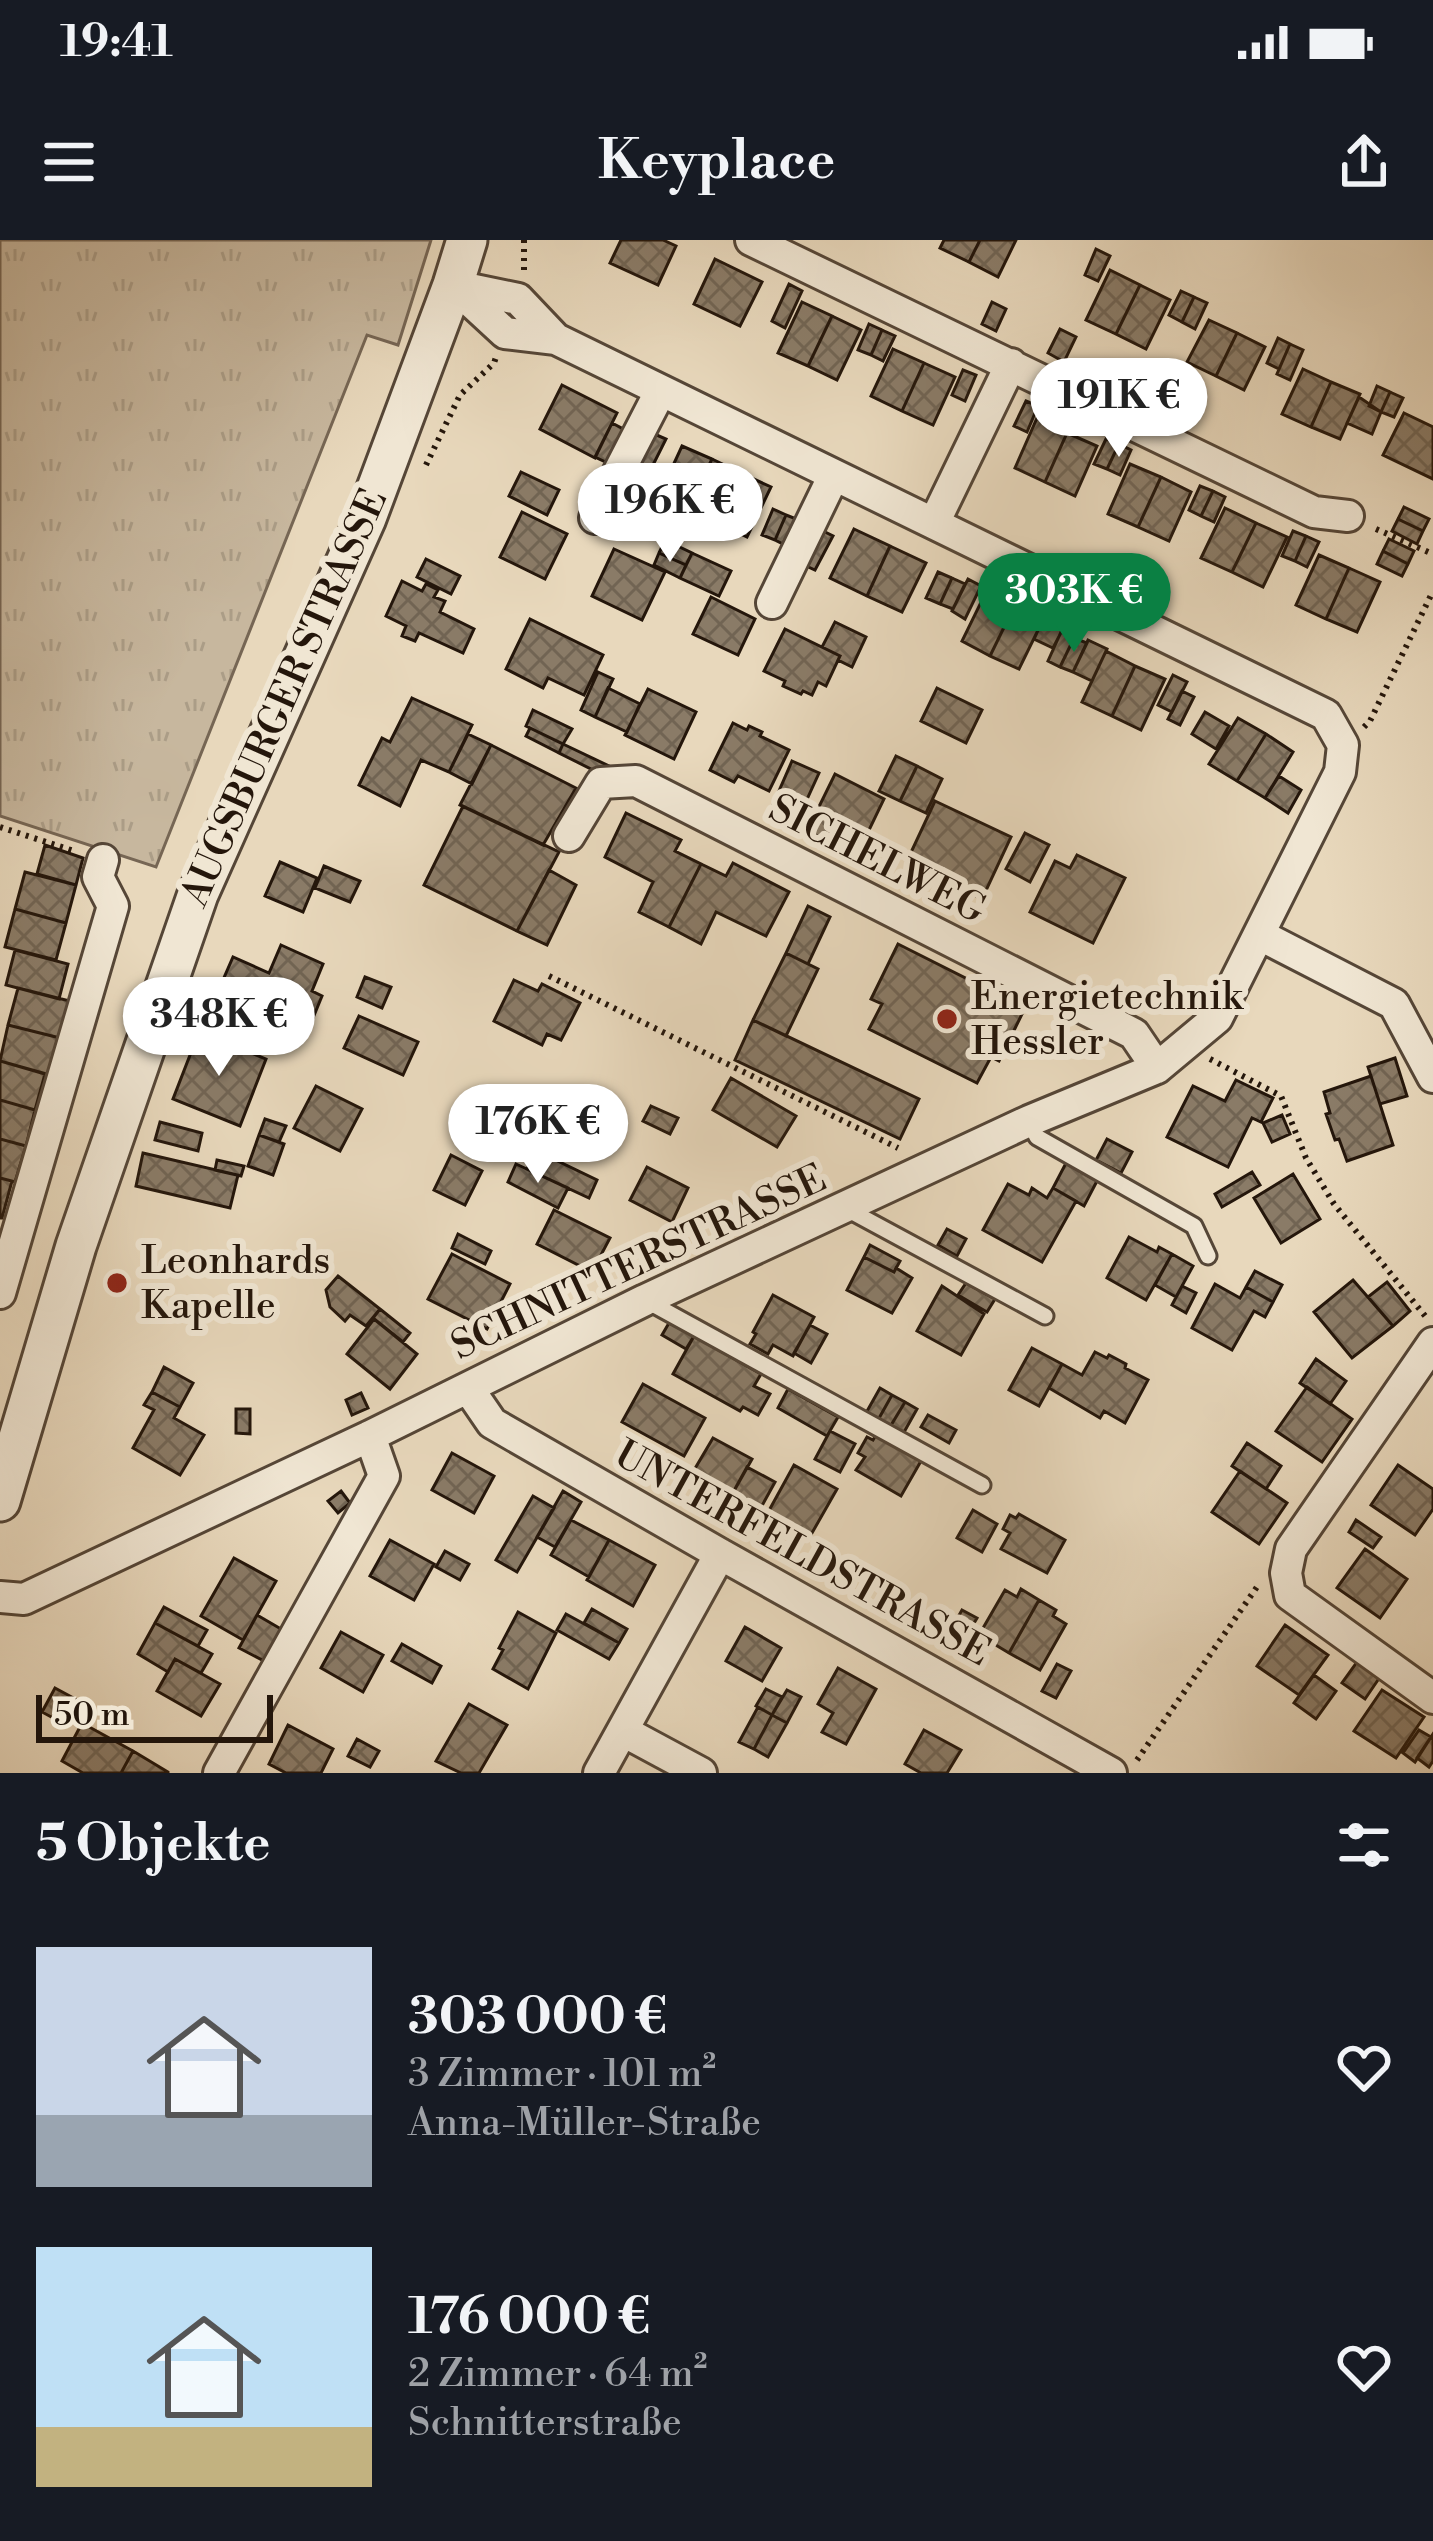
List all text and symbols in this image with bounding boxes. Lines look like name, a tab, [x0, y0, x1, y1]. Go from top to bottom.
text: 19:41	[60, 14, 173, 71]
text: Keyplace	[598, 128, 835, 196]
icon: menu	[36, 129, 102, 195]
icon: share	[1331, 129, 1397, 195]
pin: 191K €	[1021, 358, 1217, 460]
text: 191K €	[1057, 372, 1181, 421]
pin: 196K €	[572, 463, 768, 565]
text: 196K €	[605, 477, 735, 526]
street label: AUGSBURGER STRASSE	[170, 482, 399, 915]
pin: 303K €	[976, 553, 1172, 655]
text: 303K €	[1005, 567, 1143, 616]
street label: SICHELWEG	[761, 785, 994, 936]
place label: Energietechnik Hessler	[971, 973, 1244, 1067]
pin: 348K €	[121, 977, 317, 1079]
text: 348K €	[150, 991, 288, 1040]
marker: Energietechnik Hessler	[934, 1006, 960, 1032]
pin: 176K €	[440, 1084, 636, 1186]
text: 176K €	[475, 1098, 601, 1147]
street label: SCHNITTERSTRASSE	[444, 1155, 834, 1371]
place label: Leonhards Kapelle	[141, 1237, 330, 1331]
marker: Leonhards Kapelle	[104, 1270, 130, 1296]
street label: UNTERFELDSTRASSE	[605, 1430, 999, 1678]
scale bar	[36, 1689, 273, 1742]
text: 50 m	[54, 1695, 130, 1736]
icon: filters	[1331, 1812, 1397, 1878]
text: 5 Objekte	[36, 1813, 270, 1877]
text: 303 000 €	[408, 1986, 667, 2050]
icon: home	[132, 1995, 276, 2139]
icon: heart	[1331, 2034, 1397, 2100]
text: 3 Zimmer · 101 m²	[408, 2050, 716, 2099]
text: Anna-Müller-Straße	[408, 2099, 761, 2148]
text: 176 000 €	[408, 2286, 650, 2350]
icon: home	[132, 2295, 276, 2439]
icon: heart	[1331, 2334, 1397, 2400]
text: 2 Zimmer · 64 m²	[408, 2350, 707, 2399]
text: Schnitterstraße	[408, 2399, 682, 2448]

